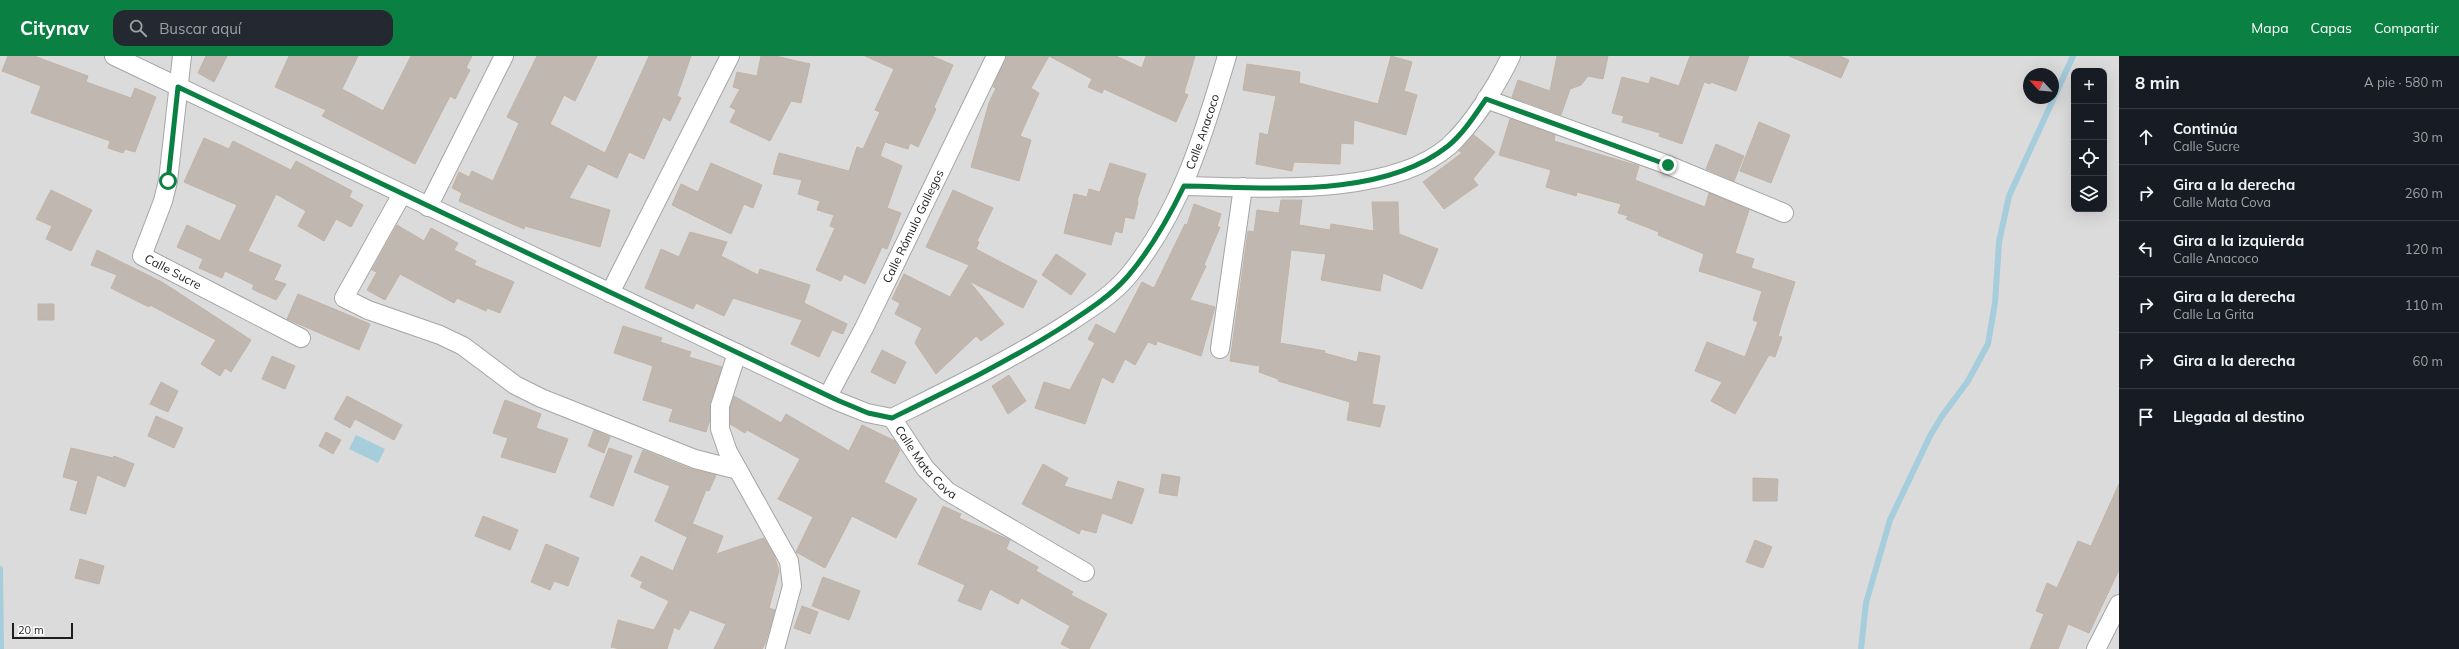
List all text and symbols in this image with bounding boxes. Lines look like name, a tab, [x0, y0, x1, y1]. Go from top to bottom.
search box	[113, 10, 393, 46]
text: Citynav	[20, 16, 89, 40]
icon: search	[127, 17, 149, 39]
text: Buscar aquí	[159, 19, 241, 38]
text: Mapa	[2251, 19, 2289, 37]
text: Capas	[2311, 19, 2352, 37]
text: Compartir	[2374, 19, 2439, 37]
north arrow	[2023, 68, 2059, 104]
map controls	[2071, 68, 2107, 212]
button: +	[2071, 68, 2107, 104]
text: 8 min	[2135, 72, 2180, 93]
text: A pie · 580 m	[2364, 74, 2443, 90]
street label: Calle Anacoco	[1182, 92, 1222, 172]
button: −	[2071, 104, 2107, 140]
text: Continúa	[2173, 119, 2238, 138]
icon: ahead	[2135, 126, 2157, 148]
text: 30 m	[2413, 129, 2443, 145]
text: Calle Sucre	[2173, 138, 2240, 154]
button: locate	[2071, 140, 2107, 176]
route end	[1659, 156, 1677, 174]
street label: Calle Rómulo Gallegos	[879, 167, 947, 285]
route start	[159, 172, 177, 190]
text: Gira a la derecha	[2173, 175, 2295, 194]
button: layers	[2071, 176, 2107, 212]
icon: right	[2135, 182, 2157, 204]
text: 260 m	[2405, 185, 2443, 201]
text: Calle Mata Cova	[2173, 194, 2271, 210]
text: Gira a la izquierda	[2173, 231, 2304, 250]
icon: left	[2135, 238, 2157, 260]
text: 120 m	[2405, 241, 2443, 257]
text: Calle Anacoco	[2173, 250, 2259, 266]
street label: Calle Sucre	[142, 251, 204, 292]
text: Gira a la derecha	[2173, 287, 2295, 306]
icon: right	[2135, 294, 2157, 316]
text: 110 m	[2405, 297, 2443, 313]
text: Calle La Grita	[2173, 306, 2254, 322]
icon: right	[2135, 350, 2157, 372]
text: Gira a la derecha	[2173, 351, 2295, 370]
text: 60 m	[2413, 353, 2443, 369]
icon: arrive	[2135, 406, 2157, 428]
text: Llegada al destino	[2173, 407, 2305, 426]
street label: Calle Mata Cova	[892, 423, 959, 502]
scale bar	[12, 621, 73, 640]
text: 20 m	[18, 623, 44, 637]

